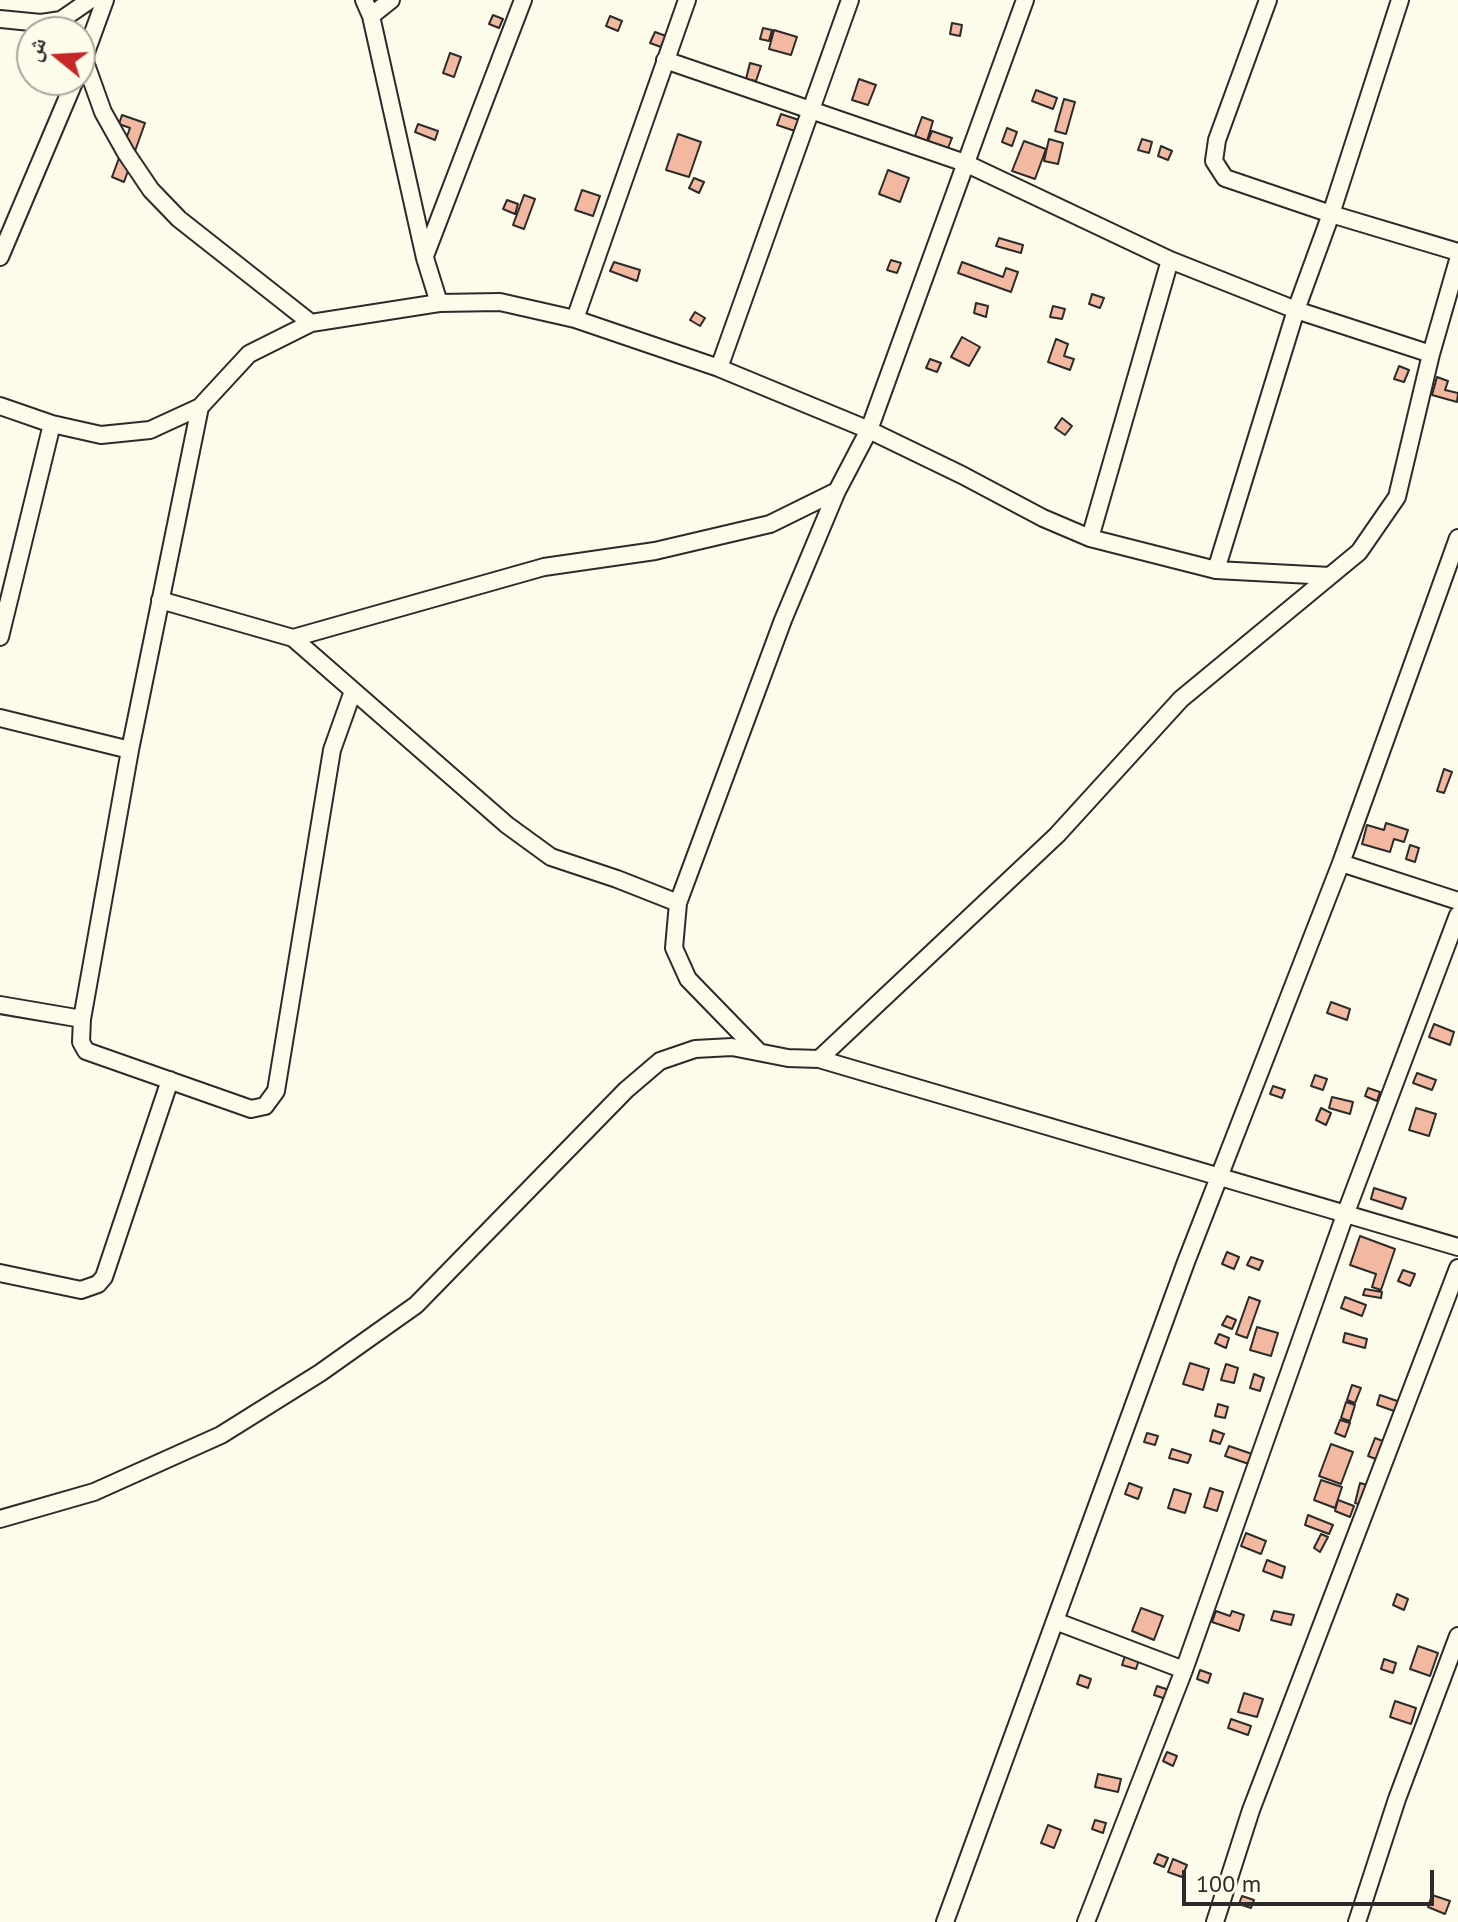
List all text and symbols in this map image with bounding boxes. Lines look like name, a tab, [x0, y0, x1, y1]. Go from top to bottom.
north arrow	[16, 16, 96, 96]
text: ش	[18, 34, 52, 65]
scale bar	[1186, 1854, 1438, 1904]
text: 100 m	[1196, 1868, 1261, 1899]

